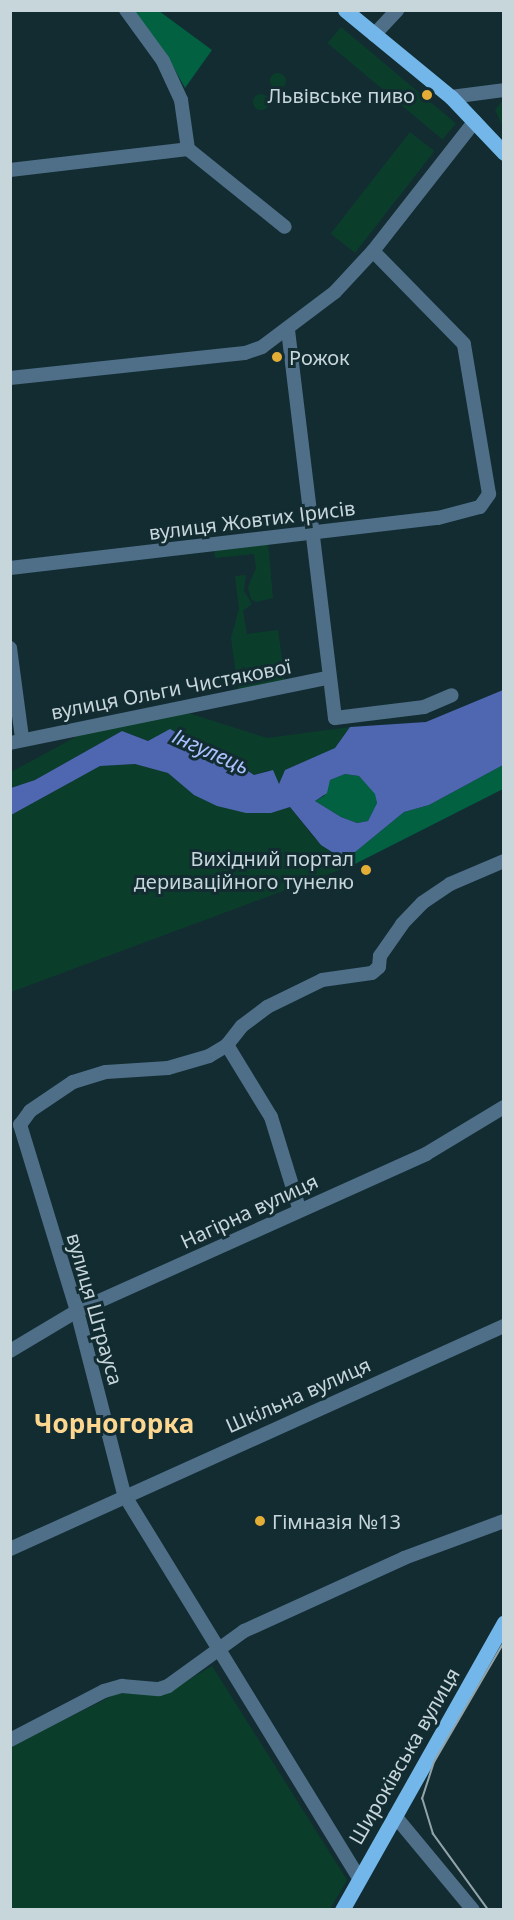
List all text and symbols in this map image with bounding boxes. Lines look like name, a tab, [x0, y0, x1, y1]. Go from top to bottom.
place label: Львівське пиво	[268, 83, 415, 107]
marker: Львівське пиво	[420, 88, 434, 102]
place label: Рожок	[289, 345, 350, 369]
marker: Рожок	[270, 350, 284, 364]
street label: вулиця Жовтих Ірисів	[147, 495, 357, 545]
street label: вулиця Ольги Чистякової	[49, 654, 293, 724]
water label: Інгулець	[169, 723, 253, 779]
place label: Вихідний портал дериваційного тунелю	[134, 846, 354, 893]
marker: Вихідний портал дериваційного тунелю	[359, 863, 373, 877]
street label: Нагірна вулиця	[176, 1169, 322, 1253]
street label: вулиця Штрауса	[62, 1230, 128, 1388]
street label: Шкільна вулиця	[222, 1352, 374, 1438]
district label: Чорногорка	[34, 1408, 194, 1440]
place label: Гімназія №13	[272, 1509, 401, 1533]
marker: Гімназія №13	[253, 1514, 267, 1528]
street label: Широківська вулиця	[344, 1664, 464, 1848]

